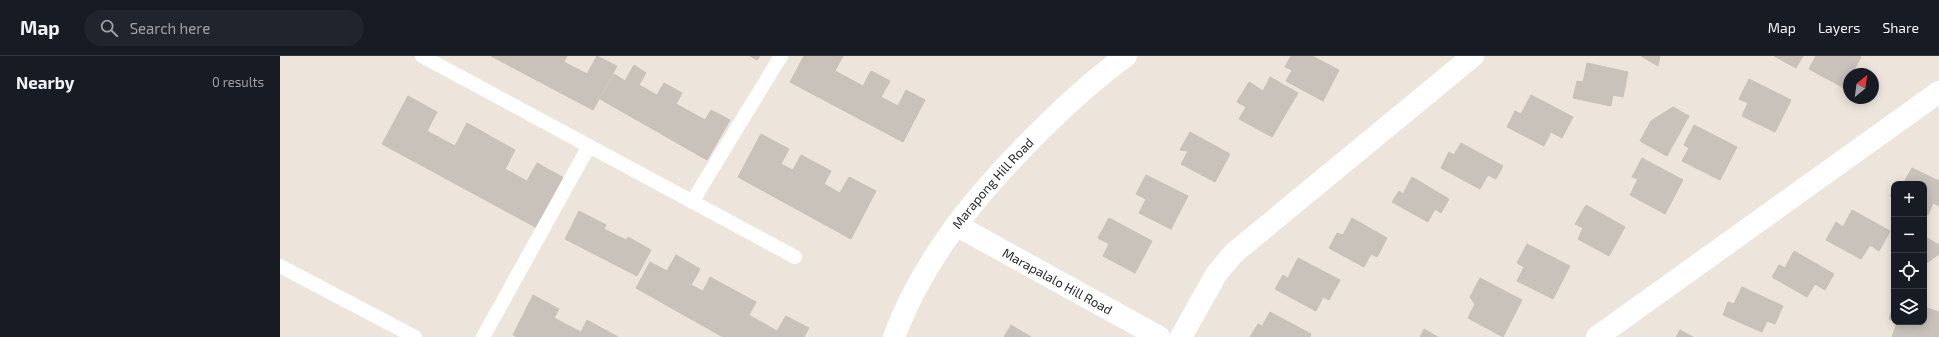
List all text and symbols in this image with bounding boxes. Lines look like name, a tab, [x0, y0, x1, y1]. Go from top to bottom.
search box	[84, 10, 364, 46]
text: Map	[20, 16, 60, 39]
icon: search	[98, 17, 120, 39]
text: Search here	[130, 19, 210, 37]
text: Map	[1768, 19, 1796, 36]
text: Layers	[1818, 19, 1860, 36]
text: Share	[1882, 19, 1919, 36]
north arrow	[1843, 68, 1879, 104]
text: Nearby	[16, 72, 74, 92]
text: 0 results	[212, 74, 264, 90]
street label: Marapong Hill Road	[949, 134, 1037, 232]
map controls	[1891, 181, 1927, 325]
button: +	[1891, 181, 1927, 217]
button: −	[1891, 217, 1927, 253]
street label: Marapalalo Hill Road	[1000, 244, 1115, 318]
button: locate	[1891, 253, 1927, 289]
button: layers	[1891, 289, 1927, 325]

